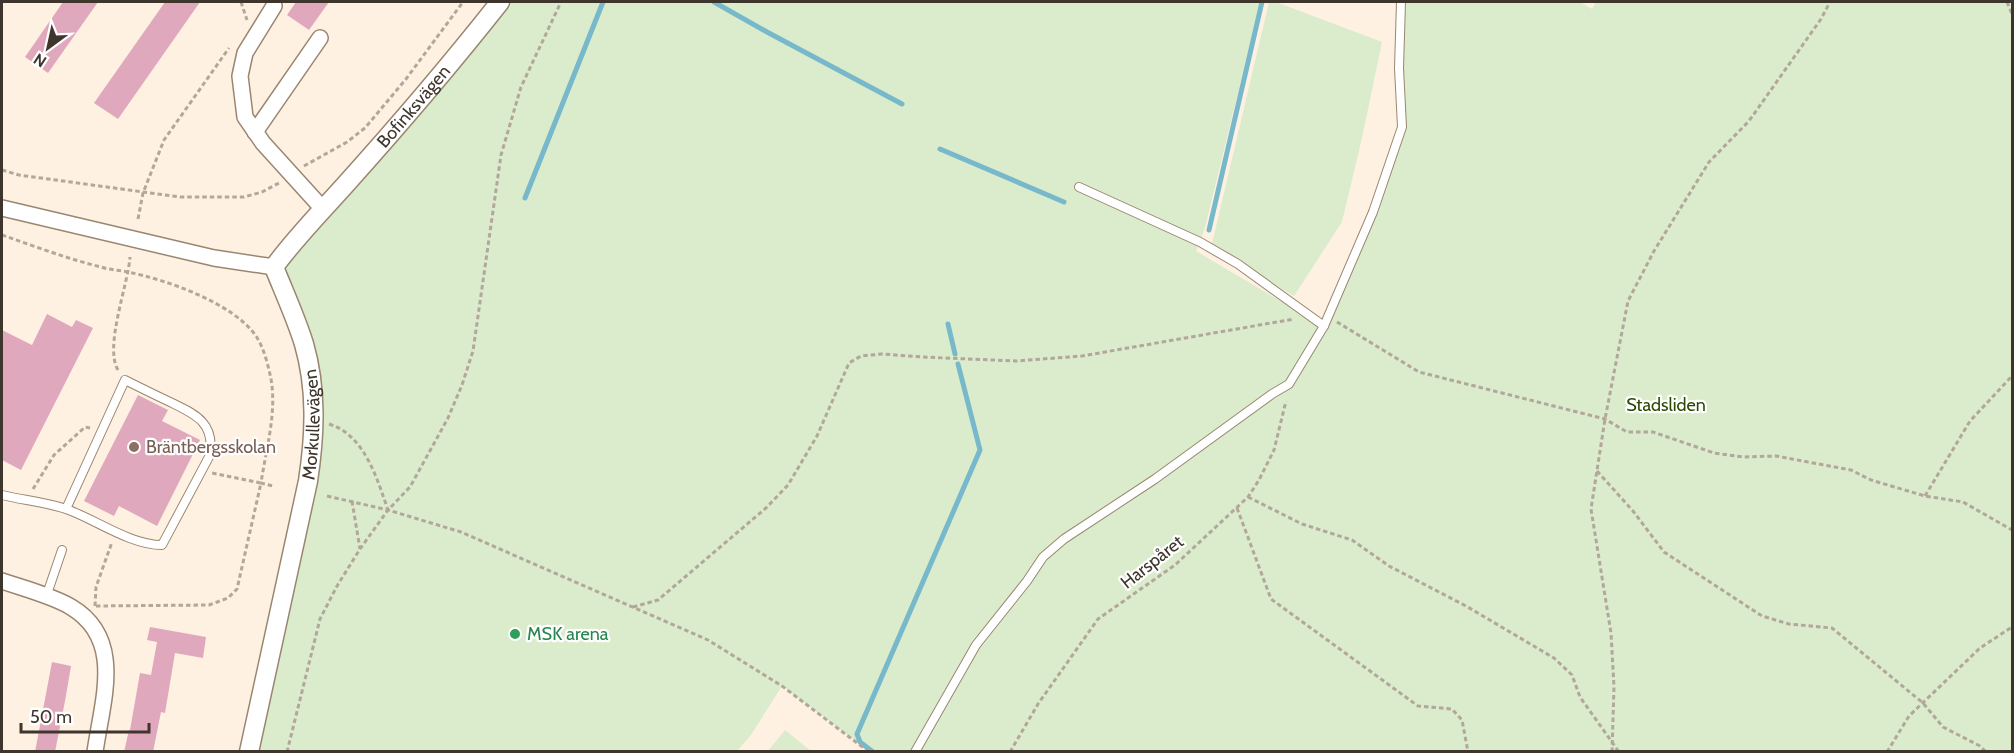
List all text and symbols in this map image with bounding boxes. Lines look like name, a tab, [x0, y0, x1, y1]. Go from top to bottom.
north arrow	[18, 18, 78, 78]
text: N	[30, 49, 50, 71]
street label: Bofinksvägen	[372, 61, 455, 152]
street label: Morkullevägen	[297, 368, 325, 481]
park label: Stadsliden	[1626, 394, 1706, 416]
place label: Bräntbergsskolan	[146, 436, 276, 458]
marker: Bräntbergsskolan	[127, 440, 141, 454]
street label: Harspåret	[1116, 531, 1188, 593]
place label: MSK arena	[527, 623, 609, 645]
marker: MSK arena	[508, 627, 522, 641]
scale bar	[21, 696, 148, 734]
text: 50 m	[30, 706, 72, 728]

